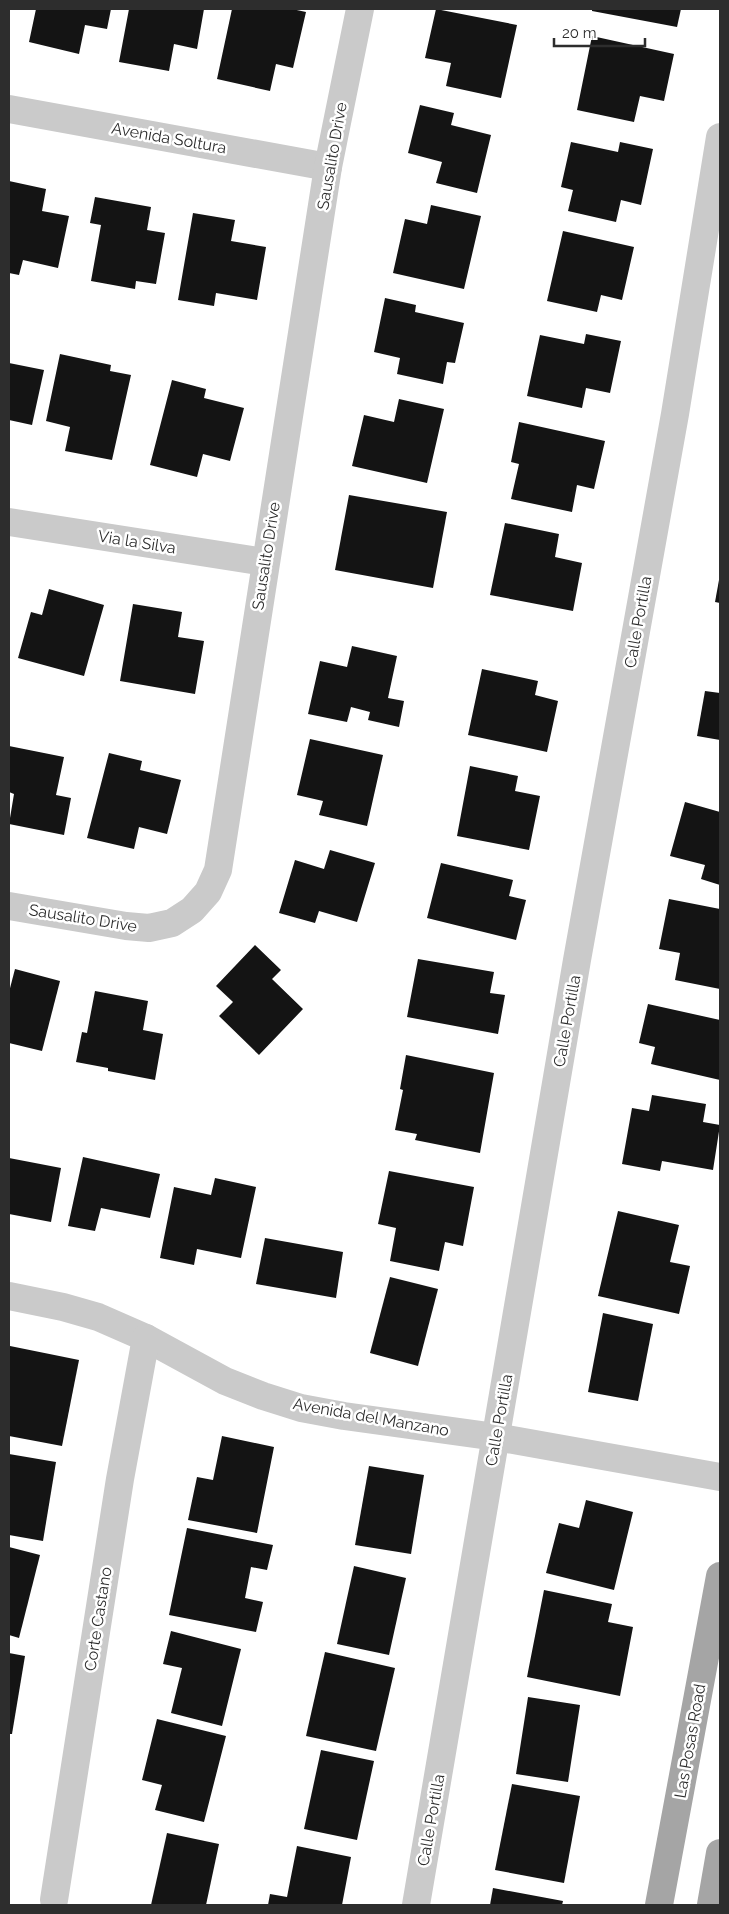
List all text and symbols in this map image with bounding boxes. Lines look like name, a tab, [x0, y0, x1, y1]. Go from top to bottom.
scale bar	[554, 15, 645, 47]
text: 20 m	[562, 24, 597, 42]
street label: Sausalito Drive	[313, 101, 351, 211]
street label: Avenida Soltura	[110, 119, 228, 157]
street label: Sausalito Drive	[248, 501, 284, 611]
street label: Via la Silva	[97, 526, 177, 558]
street label: Calle Portilla	[621, 575, 655, 669]
street label: Sausalito Drive	[28, 900, 138, 936]
street label: Calle Portilla	[550, 974, 584, 1068]
street label: Calle Portilla	[482, 1373, 516, 1467]
street label: Avenida del Manzano	[291, 1394, 451, 1440]
street label: Corte Castano	[80, 1566, 116, 1672]
street label: Las Posas Road	[671, 1682, 709, 1800]
street label: Calle Portilla	[414, 1773, 448, 1867]

